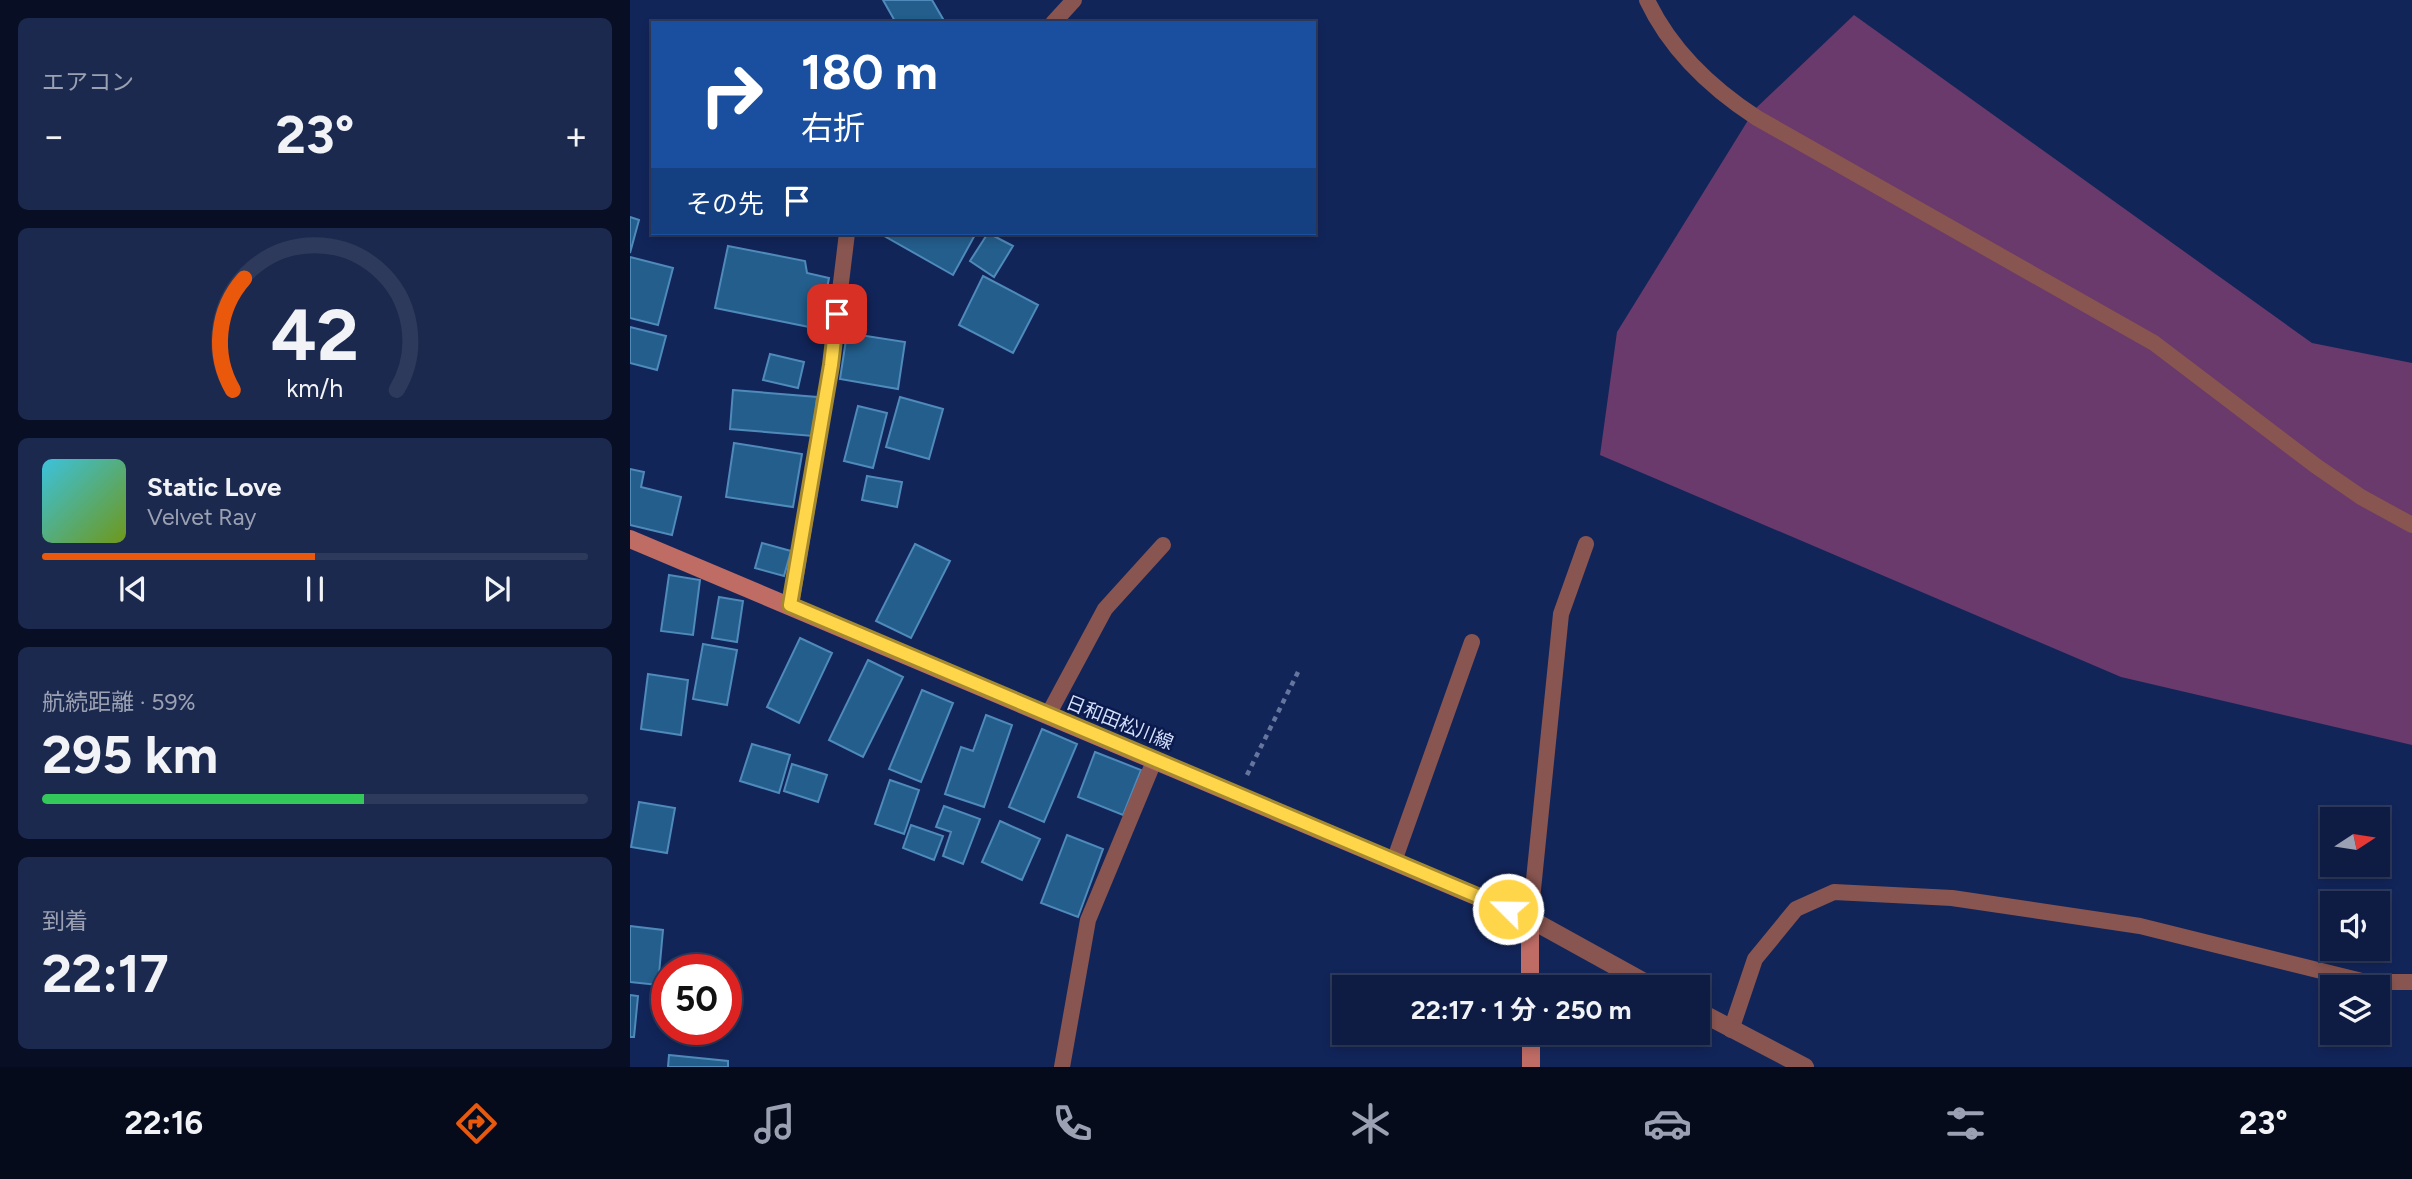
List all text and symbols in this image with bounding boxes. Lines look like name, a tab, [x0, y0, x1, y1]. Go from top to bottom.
text: 180 m	[801, 42, 938, 101]
icon: right	[686, 49, 777, 140]
text: エアコン	[42, 68, 134, 96]
text: 23°	[276, 104, 354, 166]
text: 右折	[801, 109, 865, 147]
text: −	[42, 113, 66, 159]
text: +	[564, 113, 588, 159]
icon: arrive	[778, 182, 816, 220]
text: その先	[686, 188, 764, 220]
pin	[807, 284, 867, 344]
text: 42	[271, 291, 359, 378]
icon: arrive	[818, 295, 856, 333]
text: km/h	[286, 372, 344, 402]
text: Static Love	[147, 471, 281, 503]
text: Velvet Ray	[147, 503, 256, 531]
icon: previous	[114, 570, 152, 608]
icon: pause	[296, 570, 334, 608]
icon: next	[478, 570, 516, 608]
text: 航続距離 · 59%	[42, 688, 196, 716]
street label: 日和田松川線	[1063, 690, 1177, 754]
text: 295 km	[42, 724, 218, 786]
north arrow	[2320, 807, 2390, 877]
map controls	[2320, 807, 2390, 1045]
position arrow	[1471, 872, 1545, 946]
button: sound	[2320, 891, 2390, 961]
text: 到着	[42, 907, 88, 935]
text: 22:17	[42, 943, 169, 1005]
speed limit sign: 50	[651, 954, 742, 1045]
button: layers	[2320, 975, 2390, 1045]
text: 22:17 · 1 分 · 250 m	[1411, 994, 1631, 1026]
icon: directions	[452, 1099, 501, 1148]
icon: music	[750, 1099, 799, 1148]
icon: phone	[1048, 1099, 1097, 1148]
icon: climate	[1346, 1099, 1395, 1148]
icon: car	[1643, 1099, 1692, 1148]
icon: filters	[1941, 1099, 1990, 1148]
text: 22:16	[124, 1104, 203, 1142]
text: 23°	[2239, 1104, 2288, 1142]

